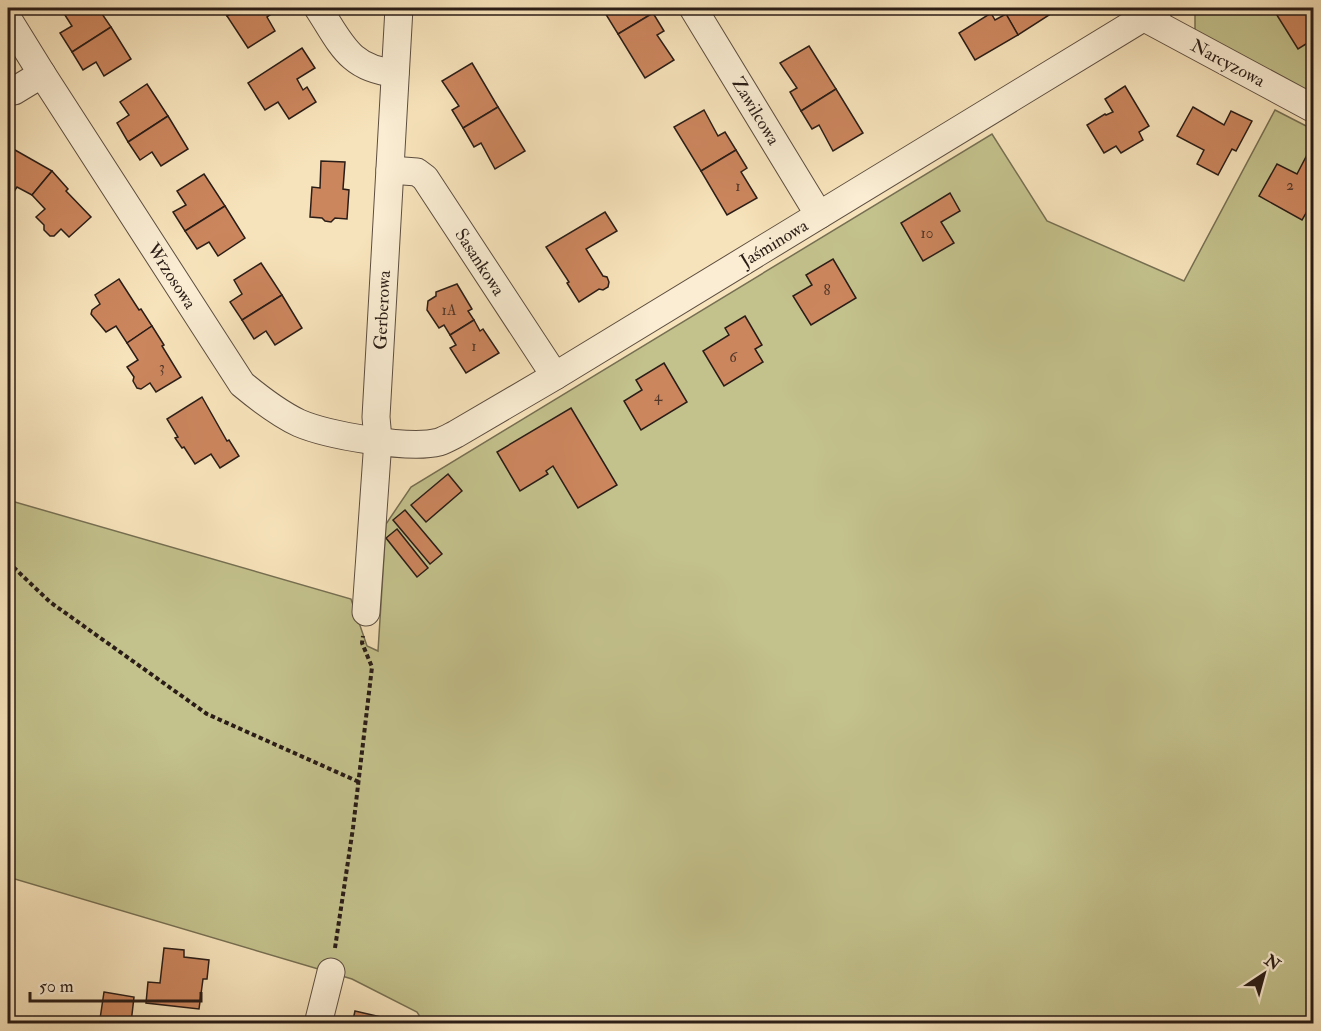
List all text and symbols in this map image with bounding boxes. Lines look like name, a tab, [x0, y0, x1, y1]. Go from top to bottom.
street label: Narcyzowa	[1187, 34, 1269, 93]
street label: Zawilcowa	[726, 73, 785, 150]
house number: 2	[1286, 176, 1294, 195]
house number: 1	[735, 177, 741, 196]
street label: Jaśminowa	[735, 214, 813, 273]
street label: Sasankowa	[449, 224, 510, 301]
house number: 10	[921, 224, 933, 243]
street label: Wrzosowa	[141, 238, 202, 314]
street label: Gerberowa	[369, 269, 396, 350]
house number: 8	[823, 281, 831, 300]
house number: 1A	[442, 301, 457, 320]
house number: 1	[471, 337, 477, 356]
house number: 6	[729, 348, 738, 367]
house number: 3	[159, 358, 165, 377]
house number: 4	[654, 387, 663, 406]
north arrow	[1234, 944, 1294, 1004]
text: N	[1260, 950, 1284, 975]
scale bar	[30, 965, 201, 1003]
text: 50 m	[39, 975, 74, 998]

